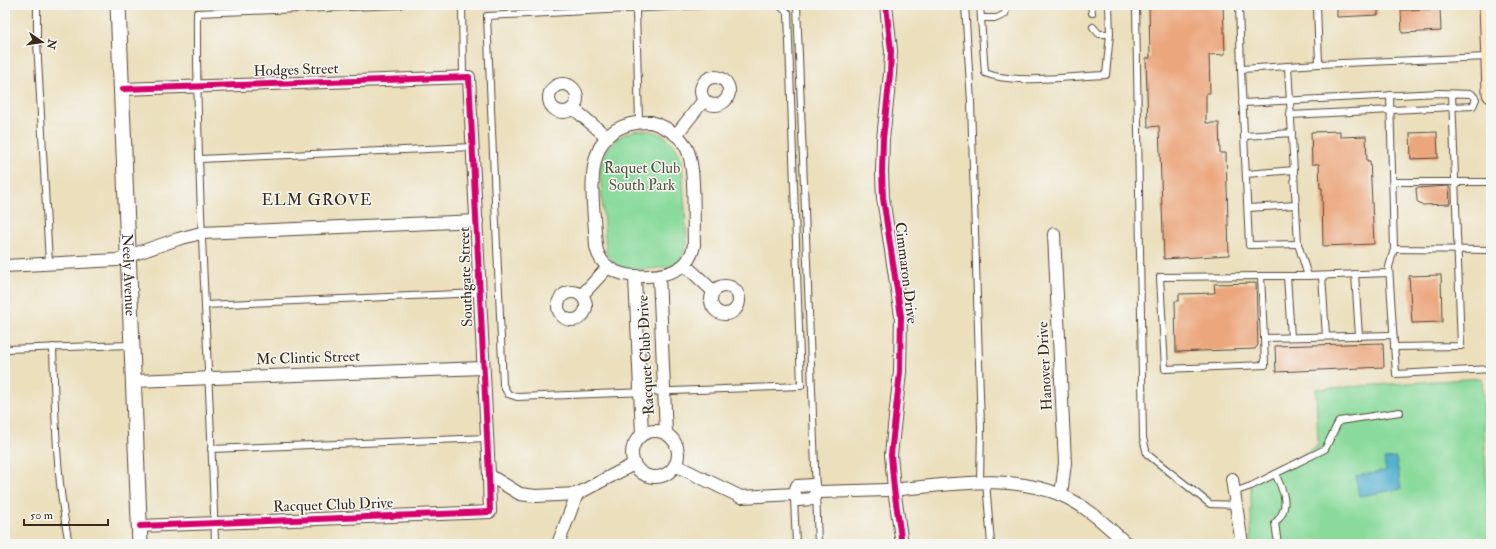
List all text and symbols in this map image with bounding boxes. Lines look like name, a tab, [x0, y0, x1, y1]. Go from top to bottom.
north arrow	[22, 22, 62, 62]
text: N	[44, 37, 59, 52]
street label: Hodges Street	[253, 59, 339, 81]
park label: Raquet Club South Park	[604, 159, 680, 195]
district label: ELM GROVE	[262, 190, 372, 210]
street label: Cimmaron Drive	[890, 221, 922, 325]
street label: Southgate Street	[455, 227, 477, 327]
street label: Neely Avenue	[118, 233, 140, 316]
street label: Racquet Club Drive	[633, 295, 659, 415]
street label: Hanover Drive	[1033, 321, 1057, 411]
street label: Mc Clintic Street	[256, 347, 360, 369]
street label: Racquet Club Drive	[273, 493, 393, 517]
scale bar	[24, 501, 108, 527]
text: 50 m	[30, 508, 54, 523]

